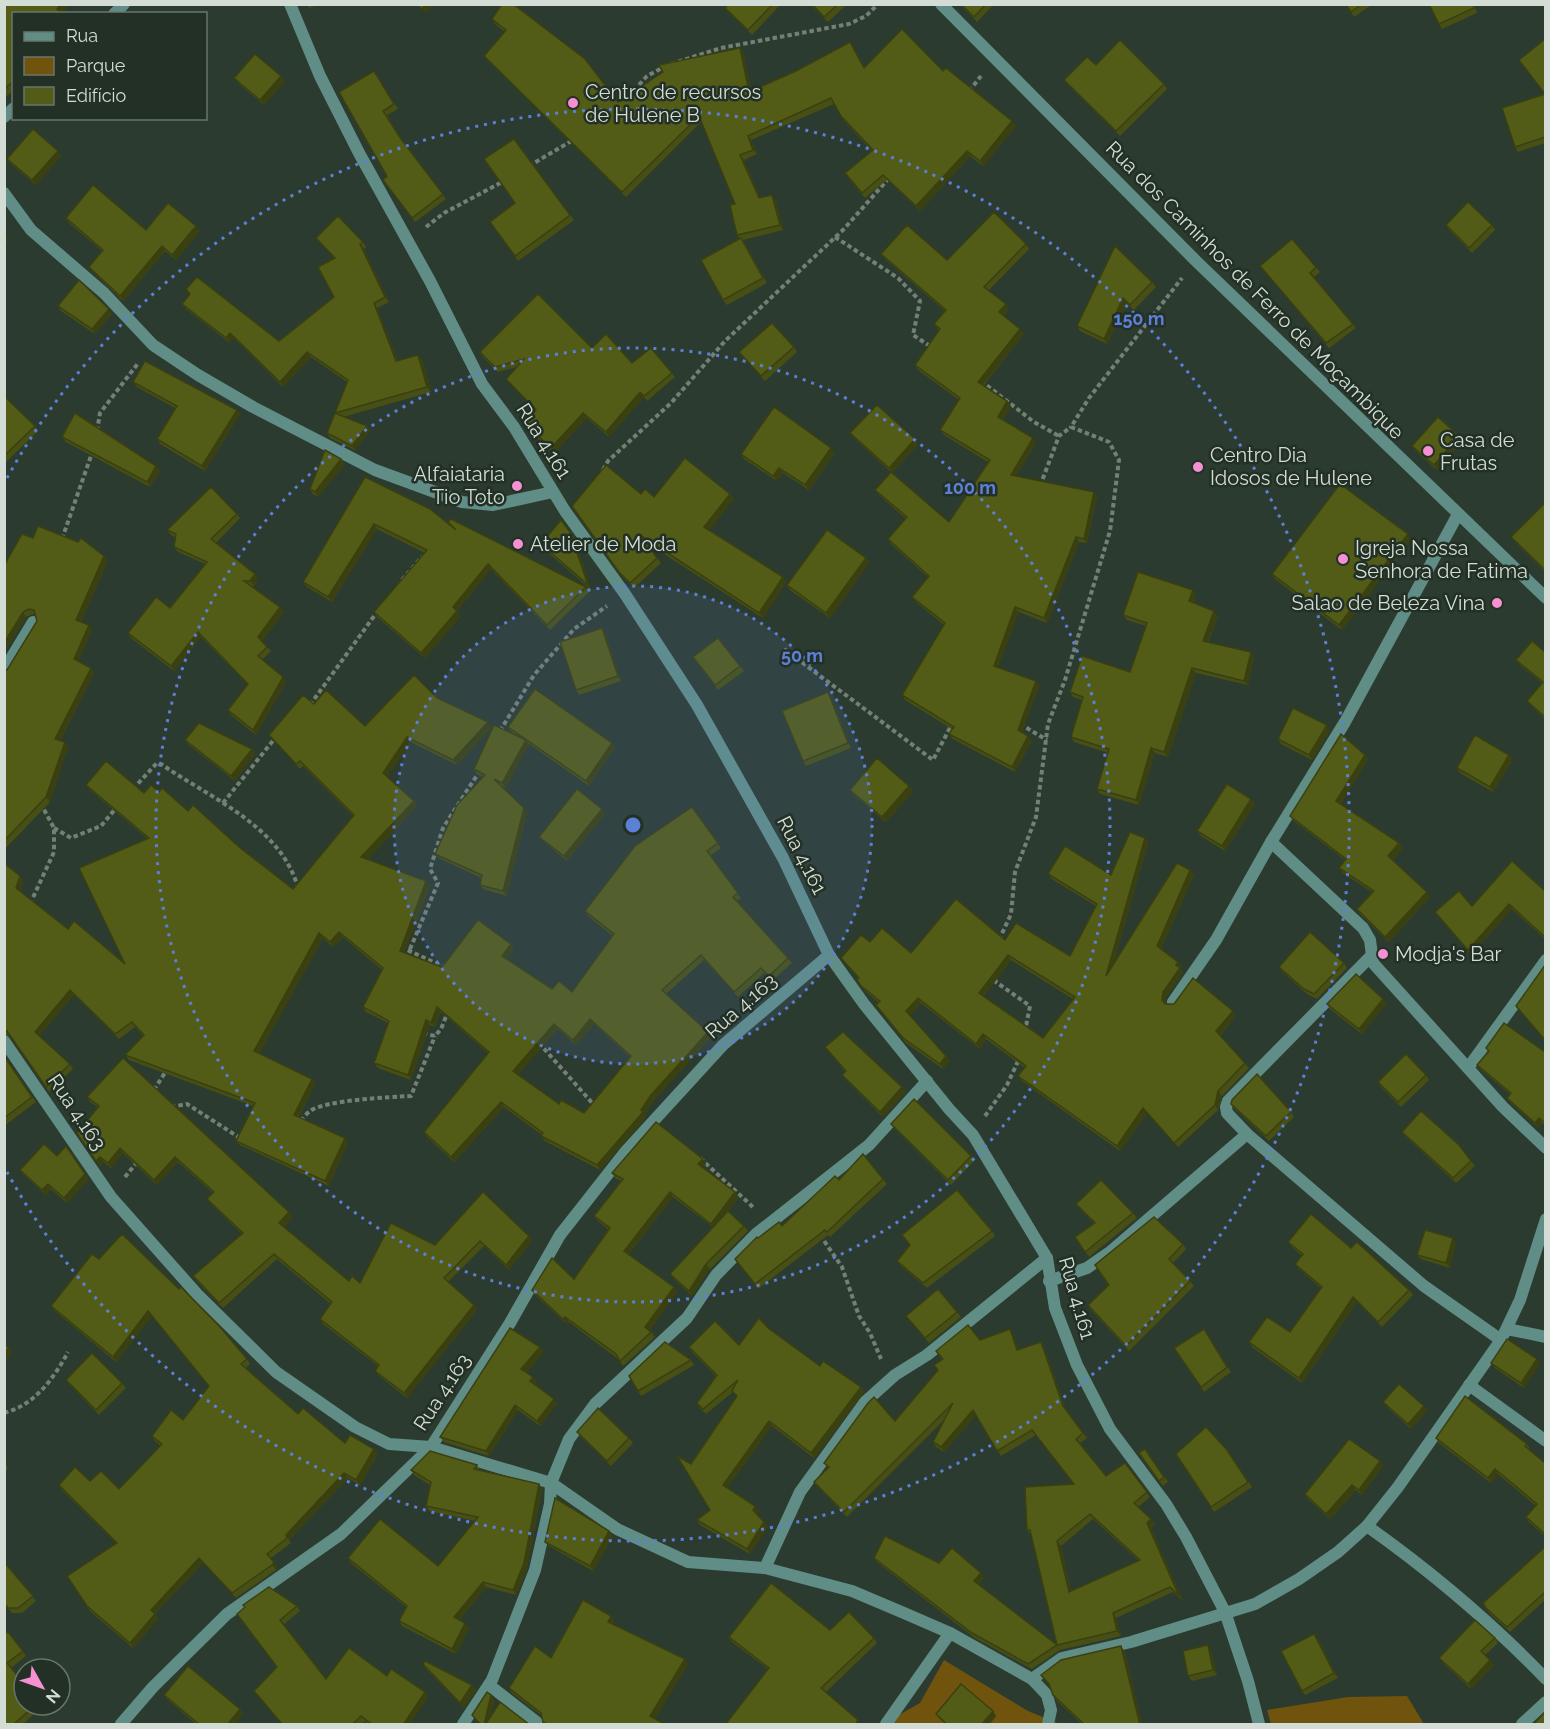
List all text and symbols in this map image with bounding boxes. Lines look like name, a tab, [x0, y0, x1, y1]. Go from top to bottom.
legend	[12, 12, 207, 120]
text: Rua	[66, 25, 98, 46]
text: Parque	[66, 55, 126, 76]
place label: Centro de recursos de Hulene B	[585, 80, 761, 127]
text: Edifício	[66, 85, 126, 106]
marker: Centro de recursos de Hulene B	[566, 96, 580, 110]
street label: Rua dos Caminhos de Ferro de Moçambique	[1101, 136, 1409, 444]
text: 150 m	[1114, 308, 1165, 329]
street label: Rua 4.161	[511, 399, 577, 484]
place label: Casa de Frutas	[1440, 428, 1515, 475]
place label: Centro Dia Idosos de Hulene	[1210, 443, 1372, 490]
marker: Casa de Frutas	[1421, 444, 1435, 458]
marker: Centro Dia Idosos de Hulene	[1191, 460, 1205, 474]
place label: Alfaiataria Tio Toto	[414, 462, 505, 509]
text: 100 m	[944, 477, 996, 498]
marker: Alfaiataria Tio Toto	[510, 479, 524, 493]
place label: Atelier de Moda	[530, 532, 676, 556]
place label: Igreja Nossa Senhora de Fatima	[1355, 536, 1528, 583]
marker: Atelier de Moda	[511, 537, 525, 551]
marker: Igreja Nossa Senhora de Fatima	[1336, 552, 1350, 566]
place label: Salao de Beleza Vina	[1292, 591, 1485, 615]
marker: Salao de Beleza Vina	[1490, 596, 1504, 610]
text: 50 m	[781, 645, 823, 666]
street label: Rua 4.161	[772, 812, 832, 899]
centre of rings	[623, 815, 643, 835]
place label: Modja's Bar	[1395, 942, 1502, 966]
marker: Modja's Bar	[1376, 947, 1390, 961]
street label: Rua 4.163	[700, 968, 782, 1044]
street label: Rua 4.163	[43, 1069, 111, 1155]
street label: Rua 4.161	[1054, 1254, 1100, 1342]
street label: Rua 4.163	[408, 1349, 476, 1435]
north arrow	[12, 1657, 72, 1717]
text: N	[42, 1686, 64, 1707]

